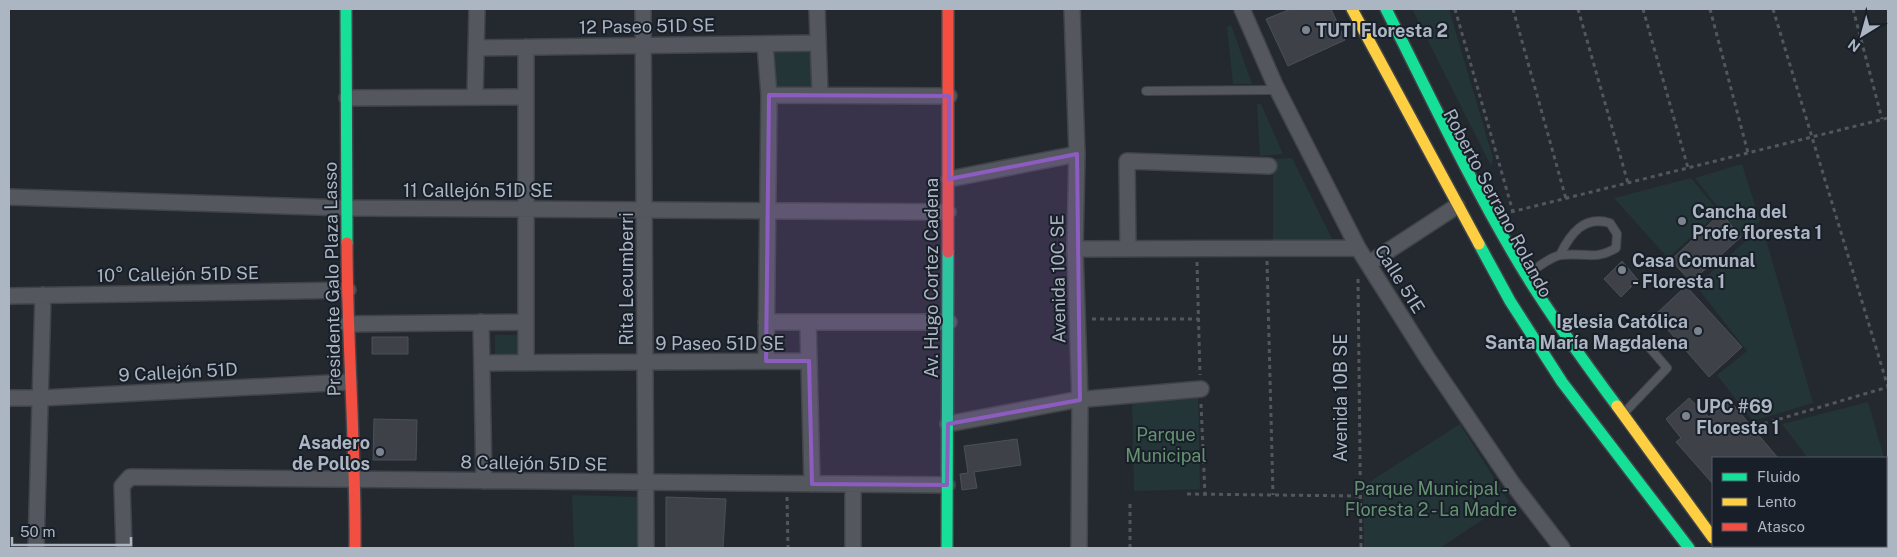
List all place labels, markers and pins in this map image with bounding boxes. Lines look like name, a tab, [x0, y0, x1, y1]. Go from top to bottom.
place label: TUTI Floresta 2	[1316, 20, 1448, 41]
marker: TUTI Floresta 2	[1300, 24, 1312, 36]
place label: Cancha del Profe floresta 1	[1692, 201, 1822, 243]
marker: Cancha del Profe floresta 1	[1676, 215, 1688, 227]
place label: Casa Comunal - Floresta 1	[1632, 250, 1756, 292]
marker: Casa Comunal - Floresta 1	[1616, 264, 1628, 276]
place label: Iglesia Católica Santa María Magdalena	[1485, 311, 1688, 353]
marker: Iglesia Católica Santa María Magdalena	[1692, 325, 1704, 337]
place label: UPC #69 Floresta 1	[1696, 396, 1779, 438]
marker: UPC #69 Floresta 1	[1680, 410, 1692, 422]
place label: Asadero de Pollos	[292, 432, 370, 474]
marker: Asadero de Pollos	[374, 446, 386, 458]

